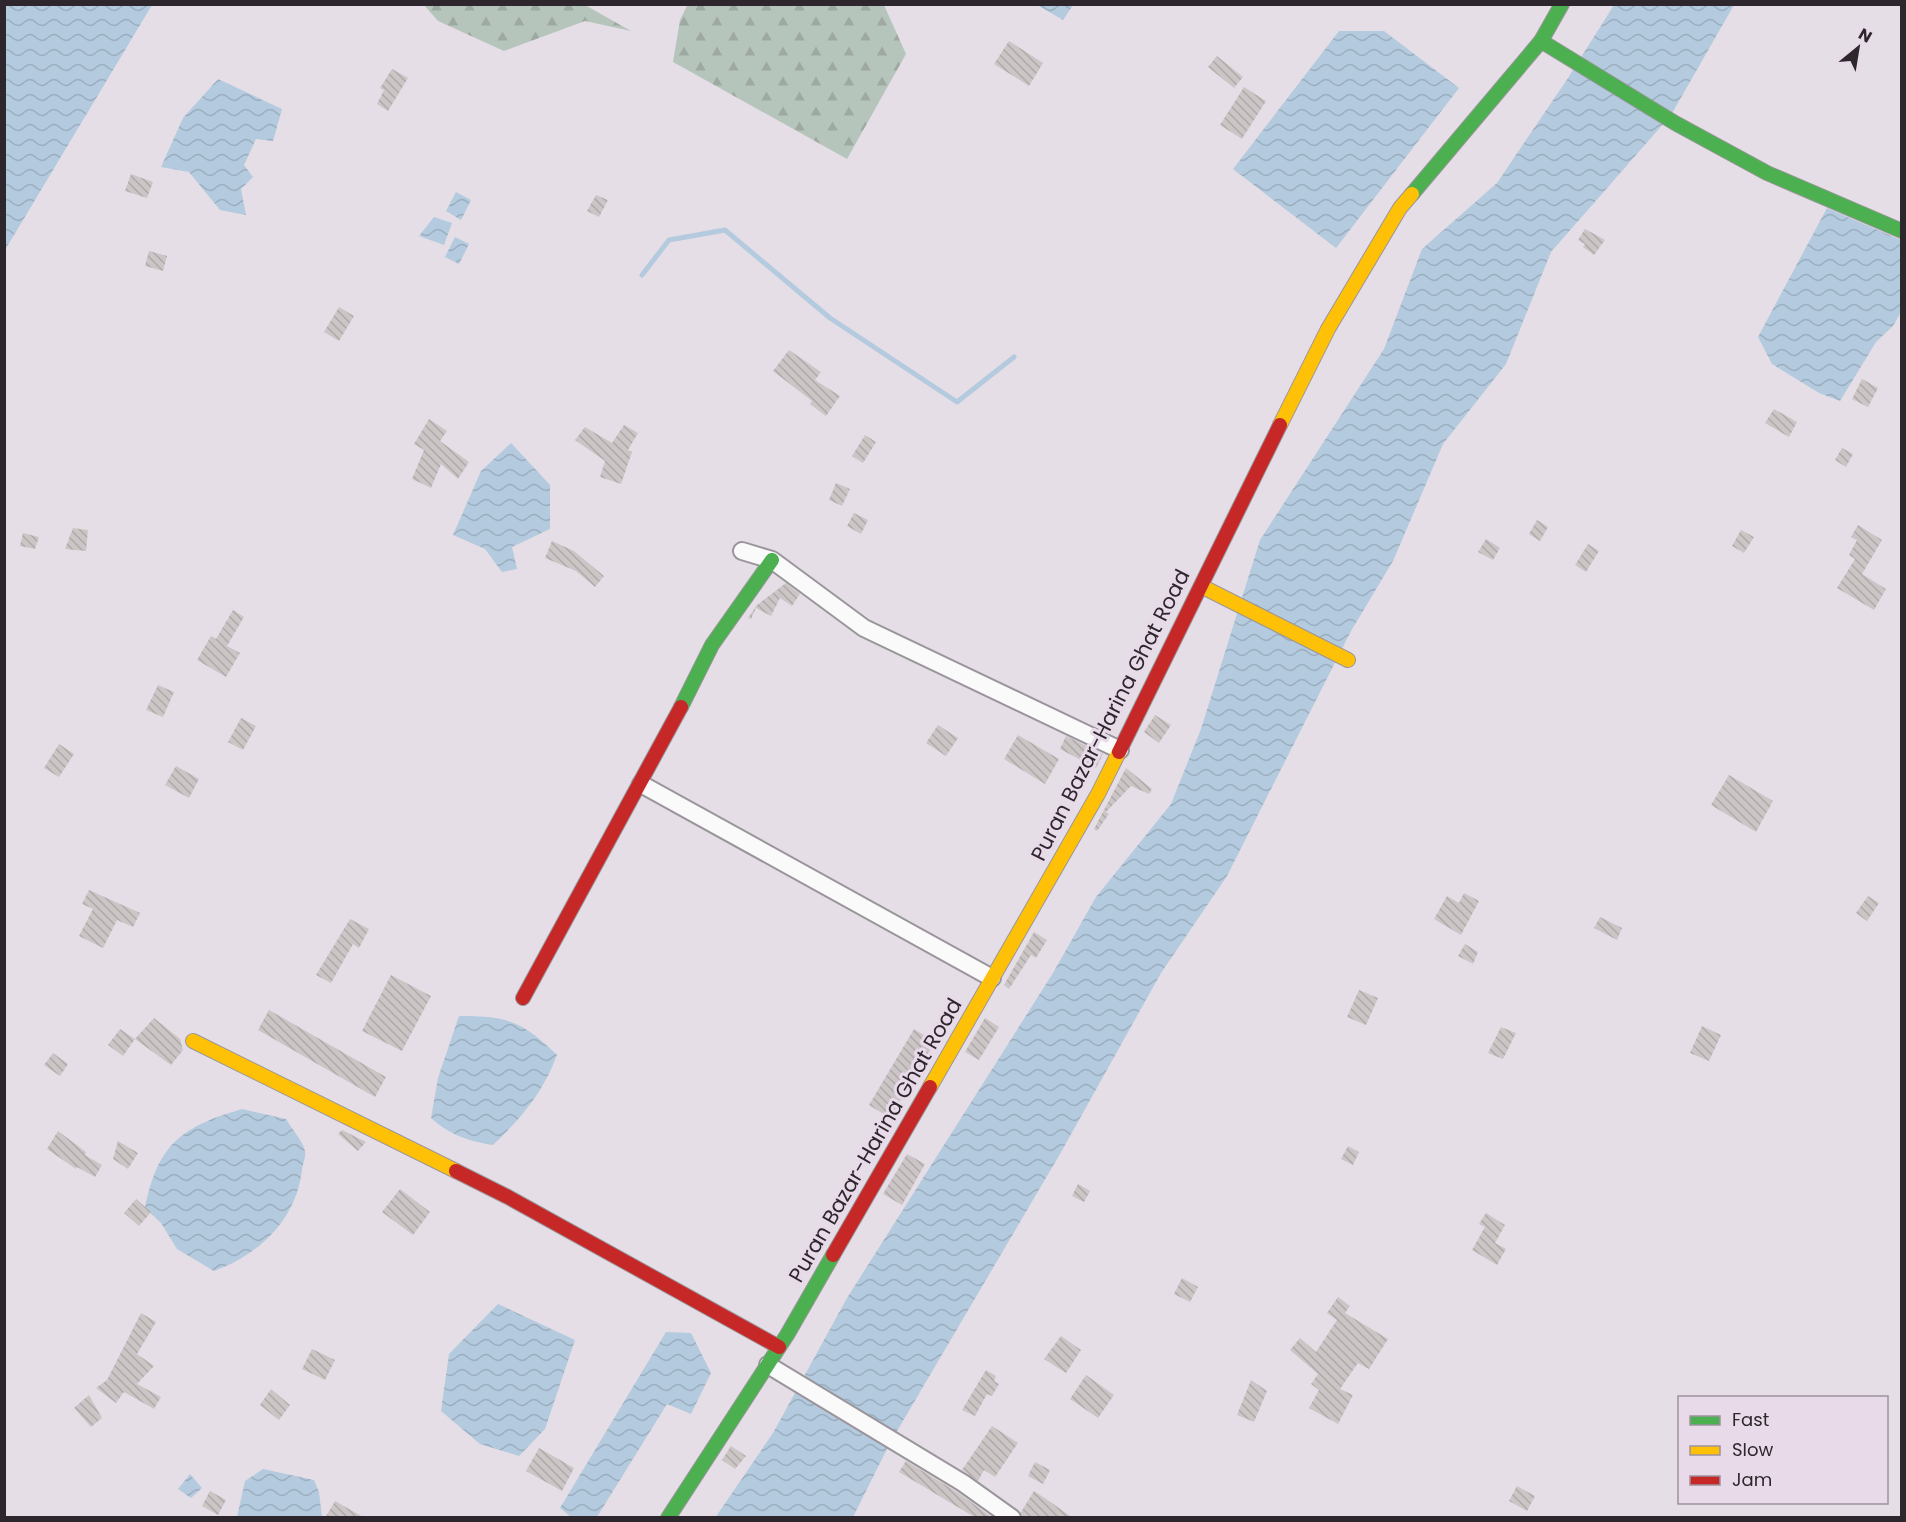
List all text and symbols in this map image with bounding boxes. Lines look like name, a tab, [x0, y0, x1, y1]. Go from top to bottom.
north arrow	[1828, 18, 1888, 78]
text: N	[1854, 22, 1876, 48]
street label: Puran Bazar-Harina Ghat Road	[1024, 564, 1196, 866]
street label: Puran Bazar-Harina Ghat Road	[782, 993, 968, 1287]
legend	[1678, 1396, 1888, 1504]
text: Fast	[1732, 1407, 1769, 1432]
text: Slow	[1732, 1437, 1774, 1462]
text: Jam	[1732, 1467, 1772, 1492]

